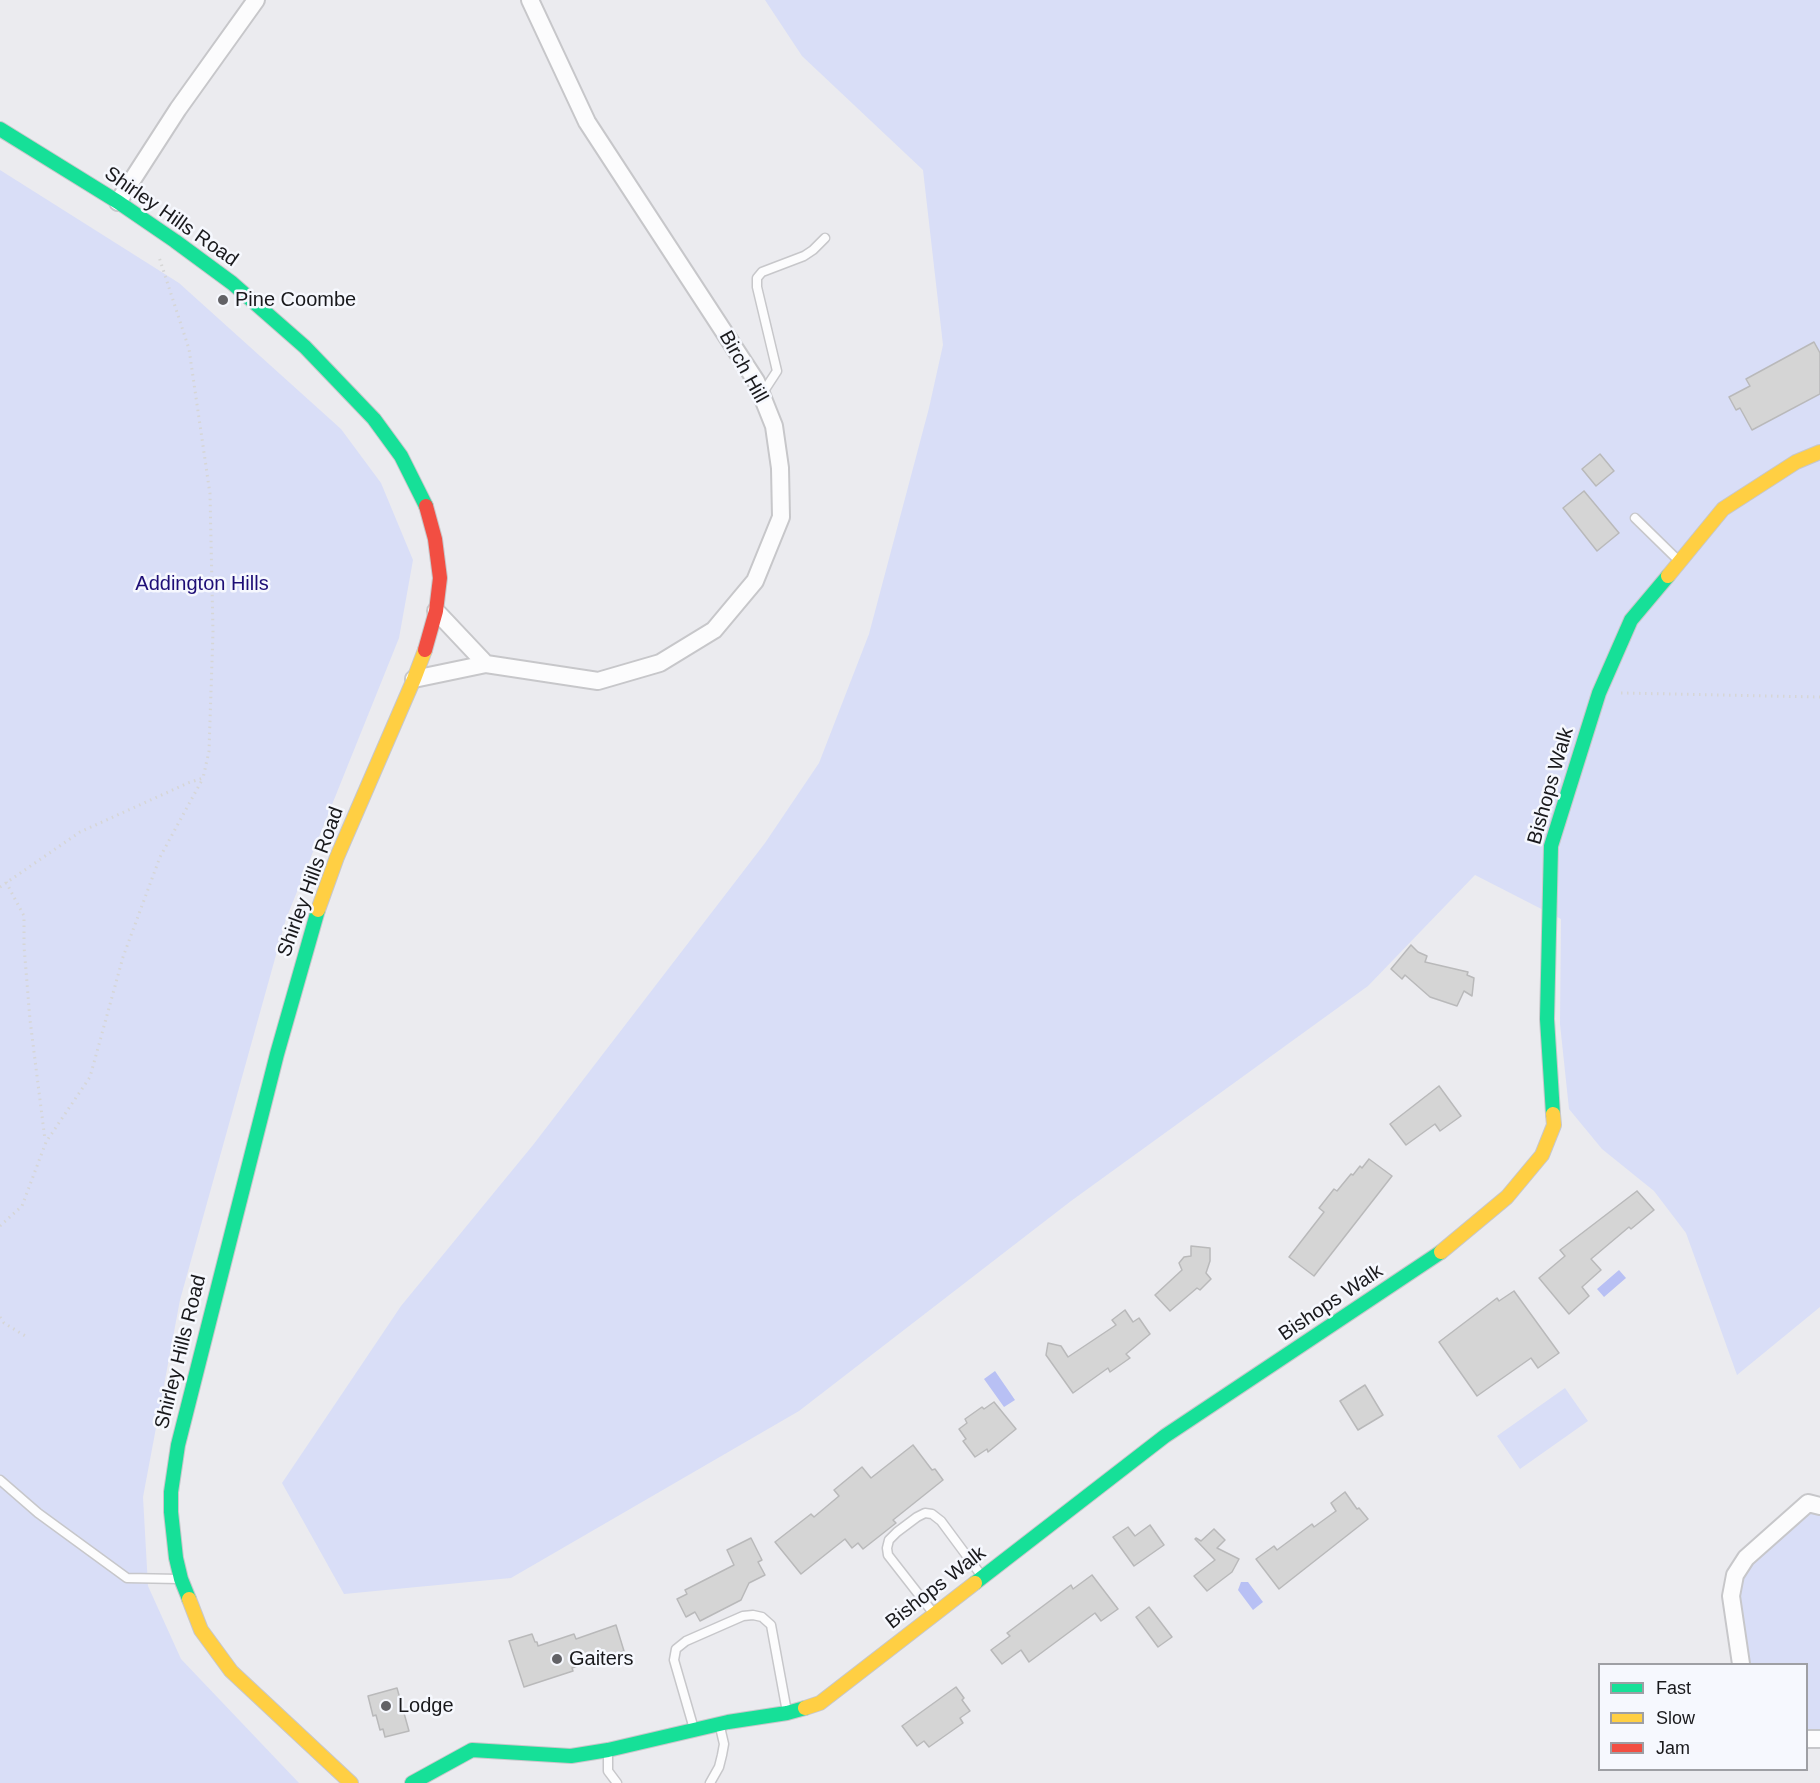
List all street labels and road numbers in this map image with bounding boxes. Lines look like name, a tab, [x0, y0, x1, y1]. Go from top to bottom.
street label: Shirley Hills Road	[99, 162, 243, 272]
street label: Birch Hill	[713, 327, 773, 407]
street label: Bishops Walk	[1523, 725, 1579, 847]
street label: Shirley Hills Road	[273, 804, 349, 960]
street label: Bishops Walk	[1274, 1259, 1388, 1347]
street label: Shirley Hills Road	[150, 1273, 212, 1431]
street label: Bishops Walk	[881, 1541, 991, 1635]

